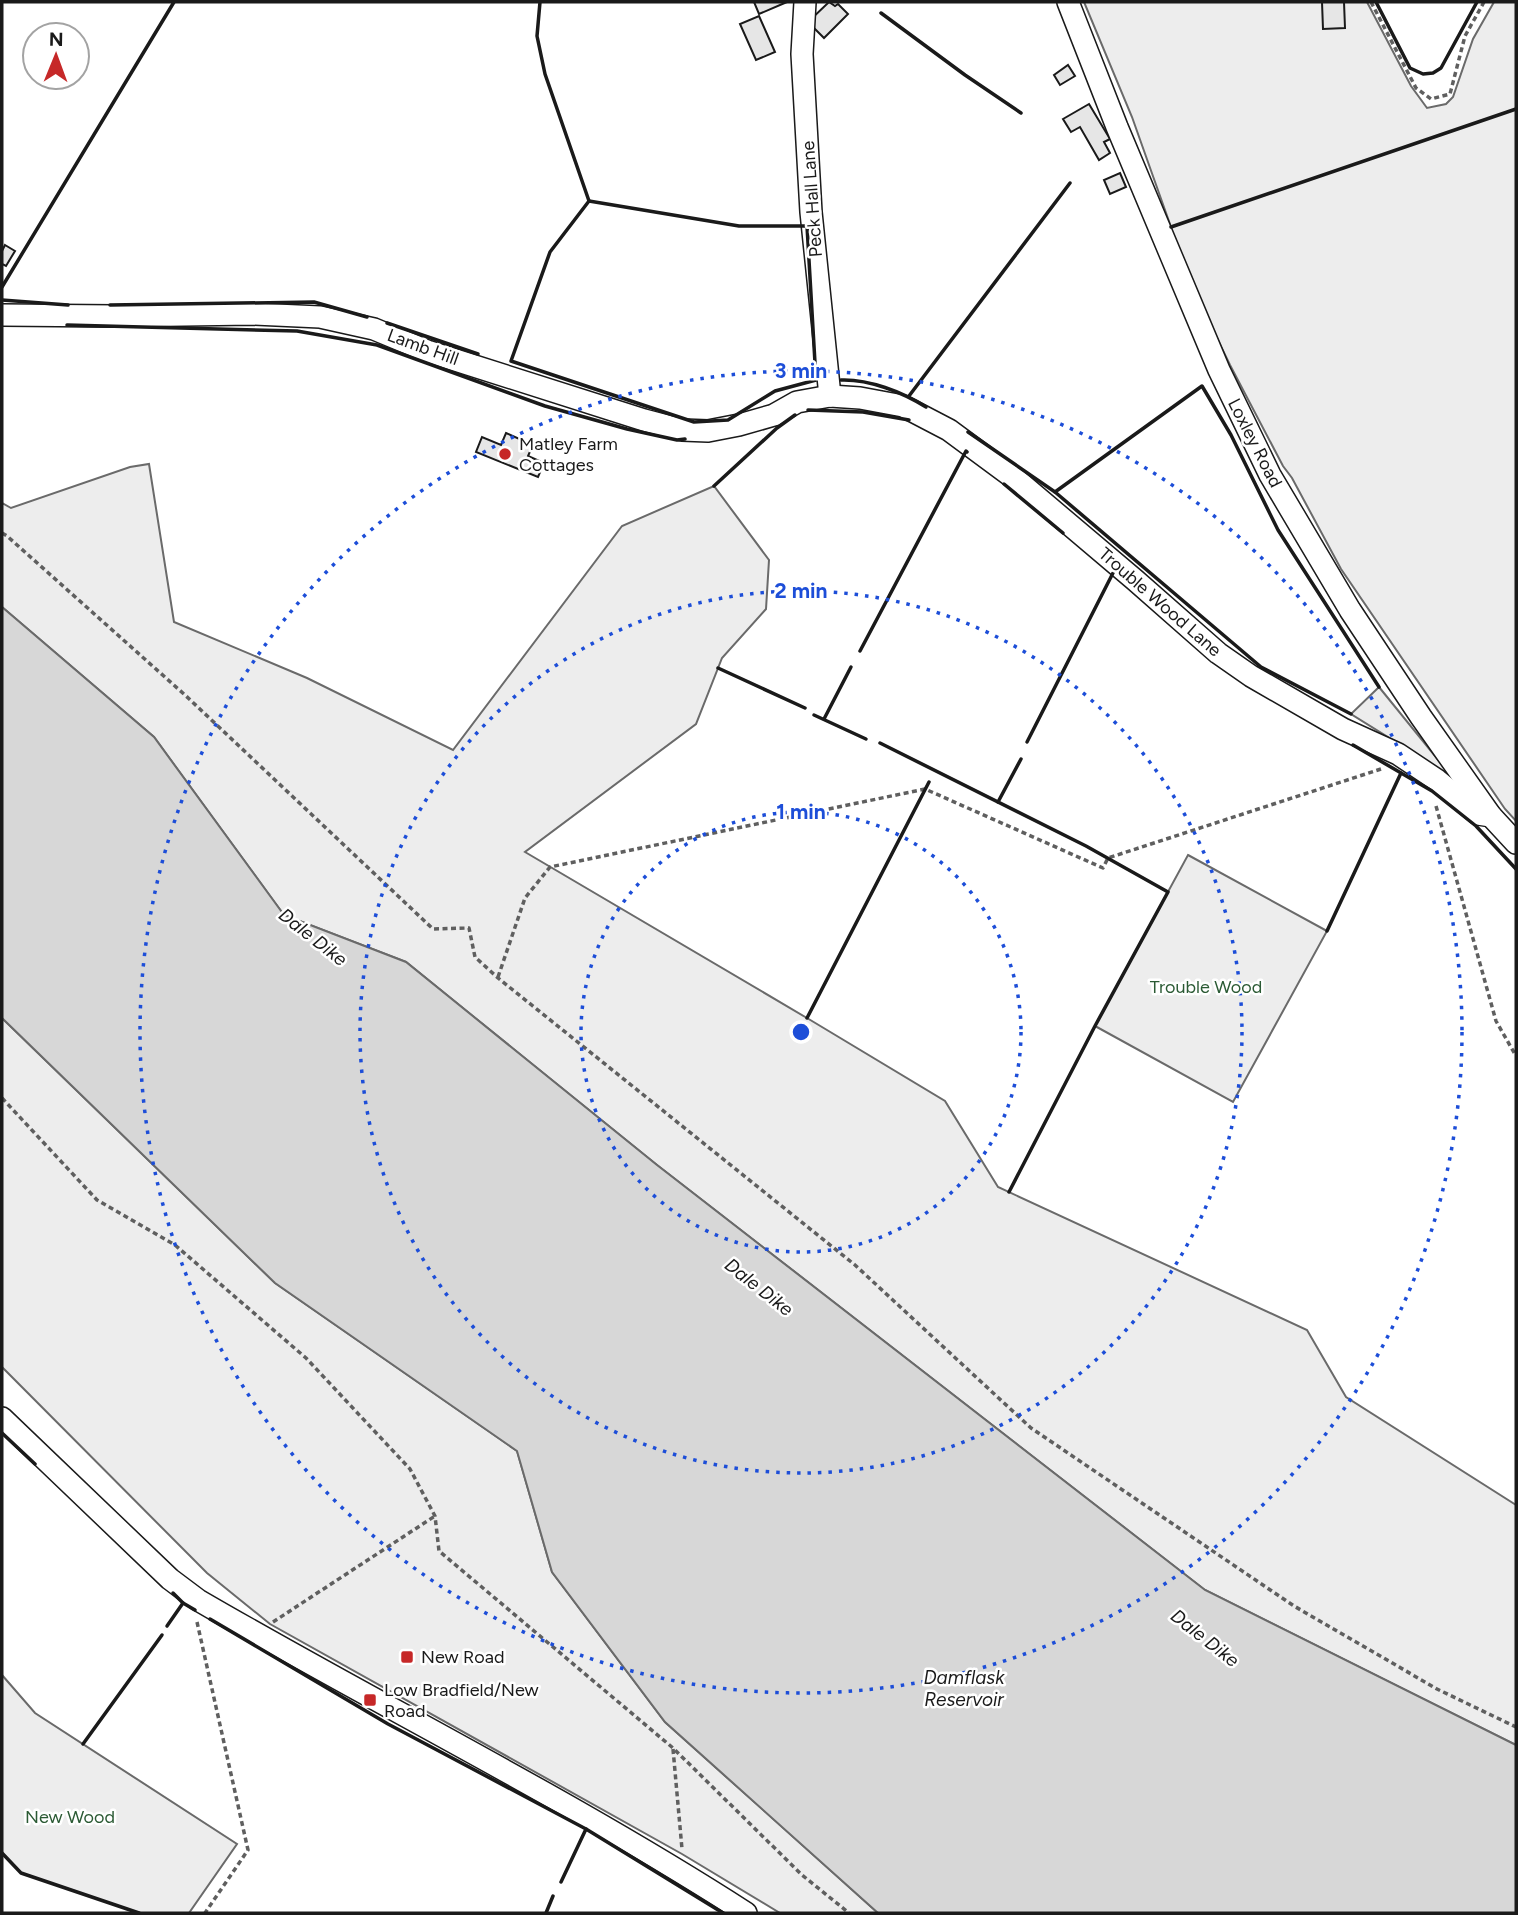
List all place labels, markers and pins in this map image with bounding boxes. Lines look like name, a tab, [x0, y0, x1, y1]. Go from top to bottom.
place label: Matley Farm Cottages	[519, 433, 618, 476]
marker: Matley Farm Cottages	[497, 446, 513, 462]
centre of rings	[789, 1020, 813, 1044]
place label: New Road	[421, 1646, 505, 1668]
marker: New Road	[399, 1649, 415, 1665]
place label: Low Bradfield/New Road	[384, 1679, 539, 1722]
marker: Low Bradfield/New Road	[362, 1692, 378, 1708]

